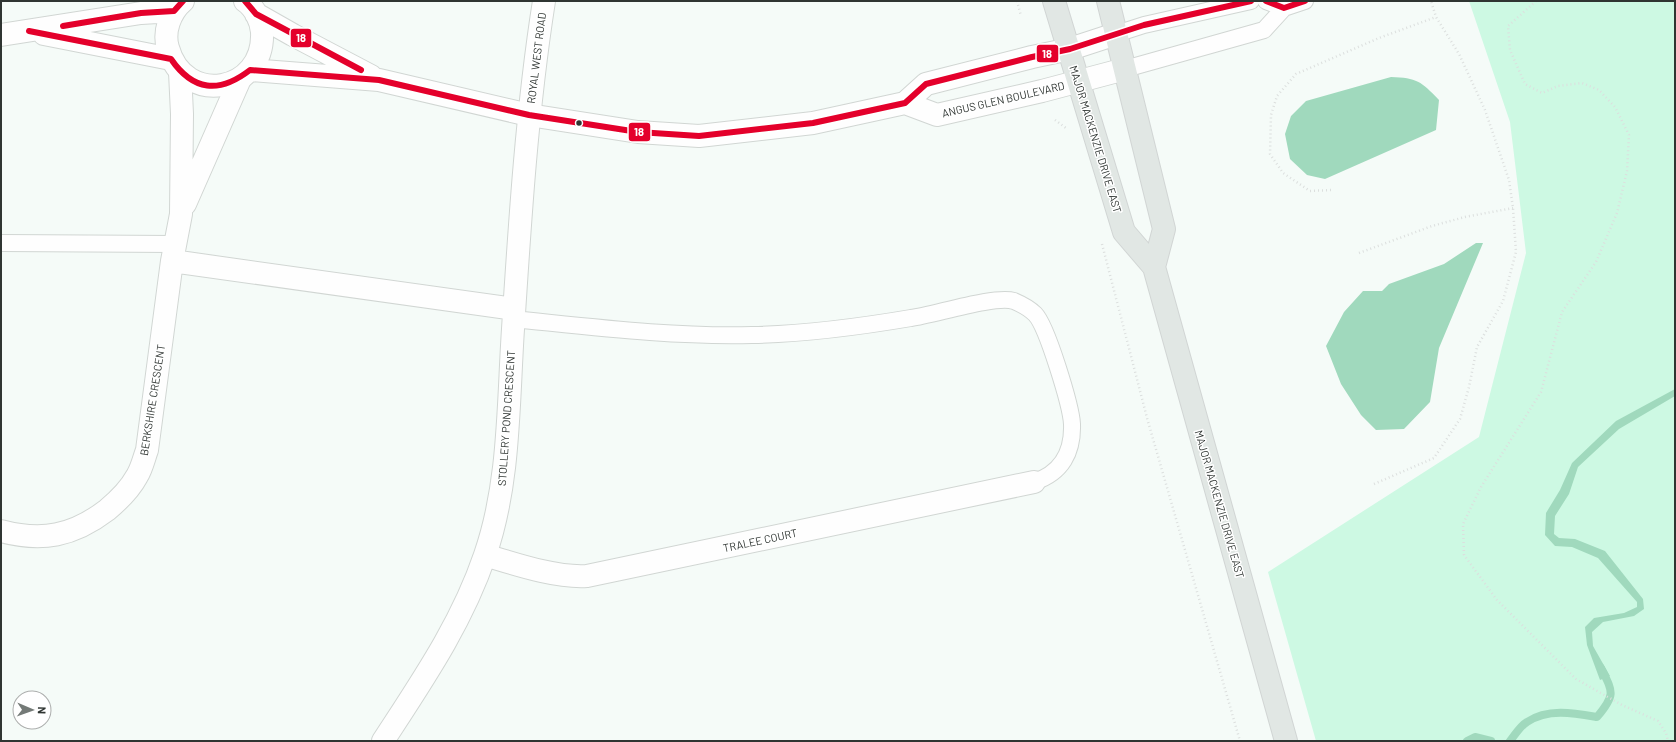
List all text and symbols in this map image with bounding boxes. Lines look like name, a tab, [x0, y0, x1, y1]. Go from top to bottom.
street label: ROYAL WEST ROAD	[524, 11, 548, 104]
line badge: 18	[290, 28, 312, 48]
text: 18	[296, 31, 306, 44]
line badge: 18	[1036, 44, 1059, 63]
text: 18	[1042, 47, 1052, 60]
street label: MAJOR MACKENZIE DRIVE EAST	[1067, 64, 1125, 214]
street label: ANGUS GLEN BOULEVARD	[940, 79, 1066, 119]
unlabelled marker	[574, 118, 584, 128]
line badge: 18	[628, 122, 651, 142]
text: 18	[634, 125, 644, 138]
street label: BERKSHIRE CRESCENT	[137, 343, 167, 457]
street label: STOLLERY POND CRESCENT	[495, 350, 517, 486]
street label: MAJOR MACKENZIE DRIVE EAST	[1193, 429, 1247, 579]
street label: TRALEE COURT	[722, 526, 798, 554]
north arrow	[12, 690, 52, 730]
text: N	[36, 706, 49, 714]

